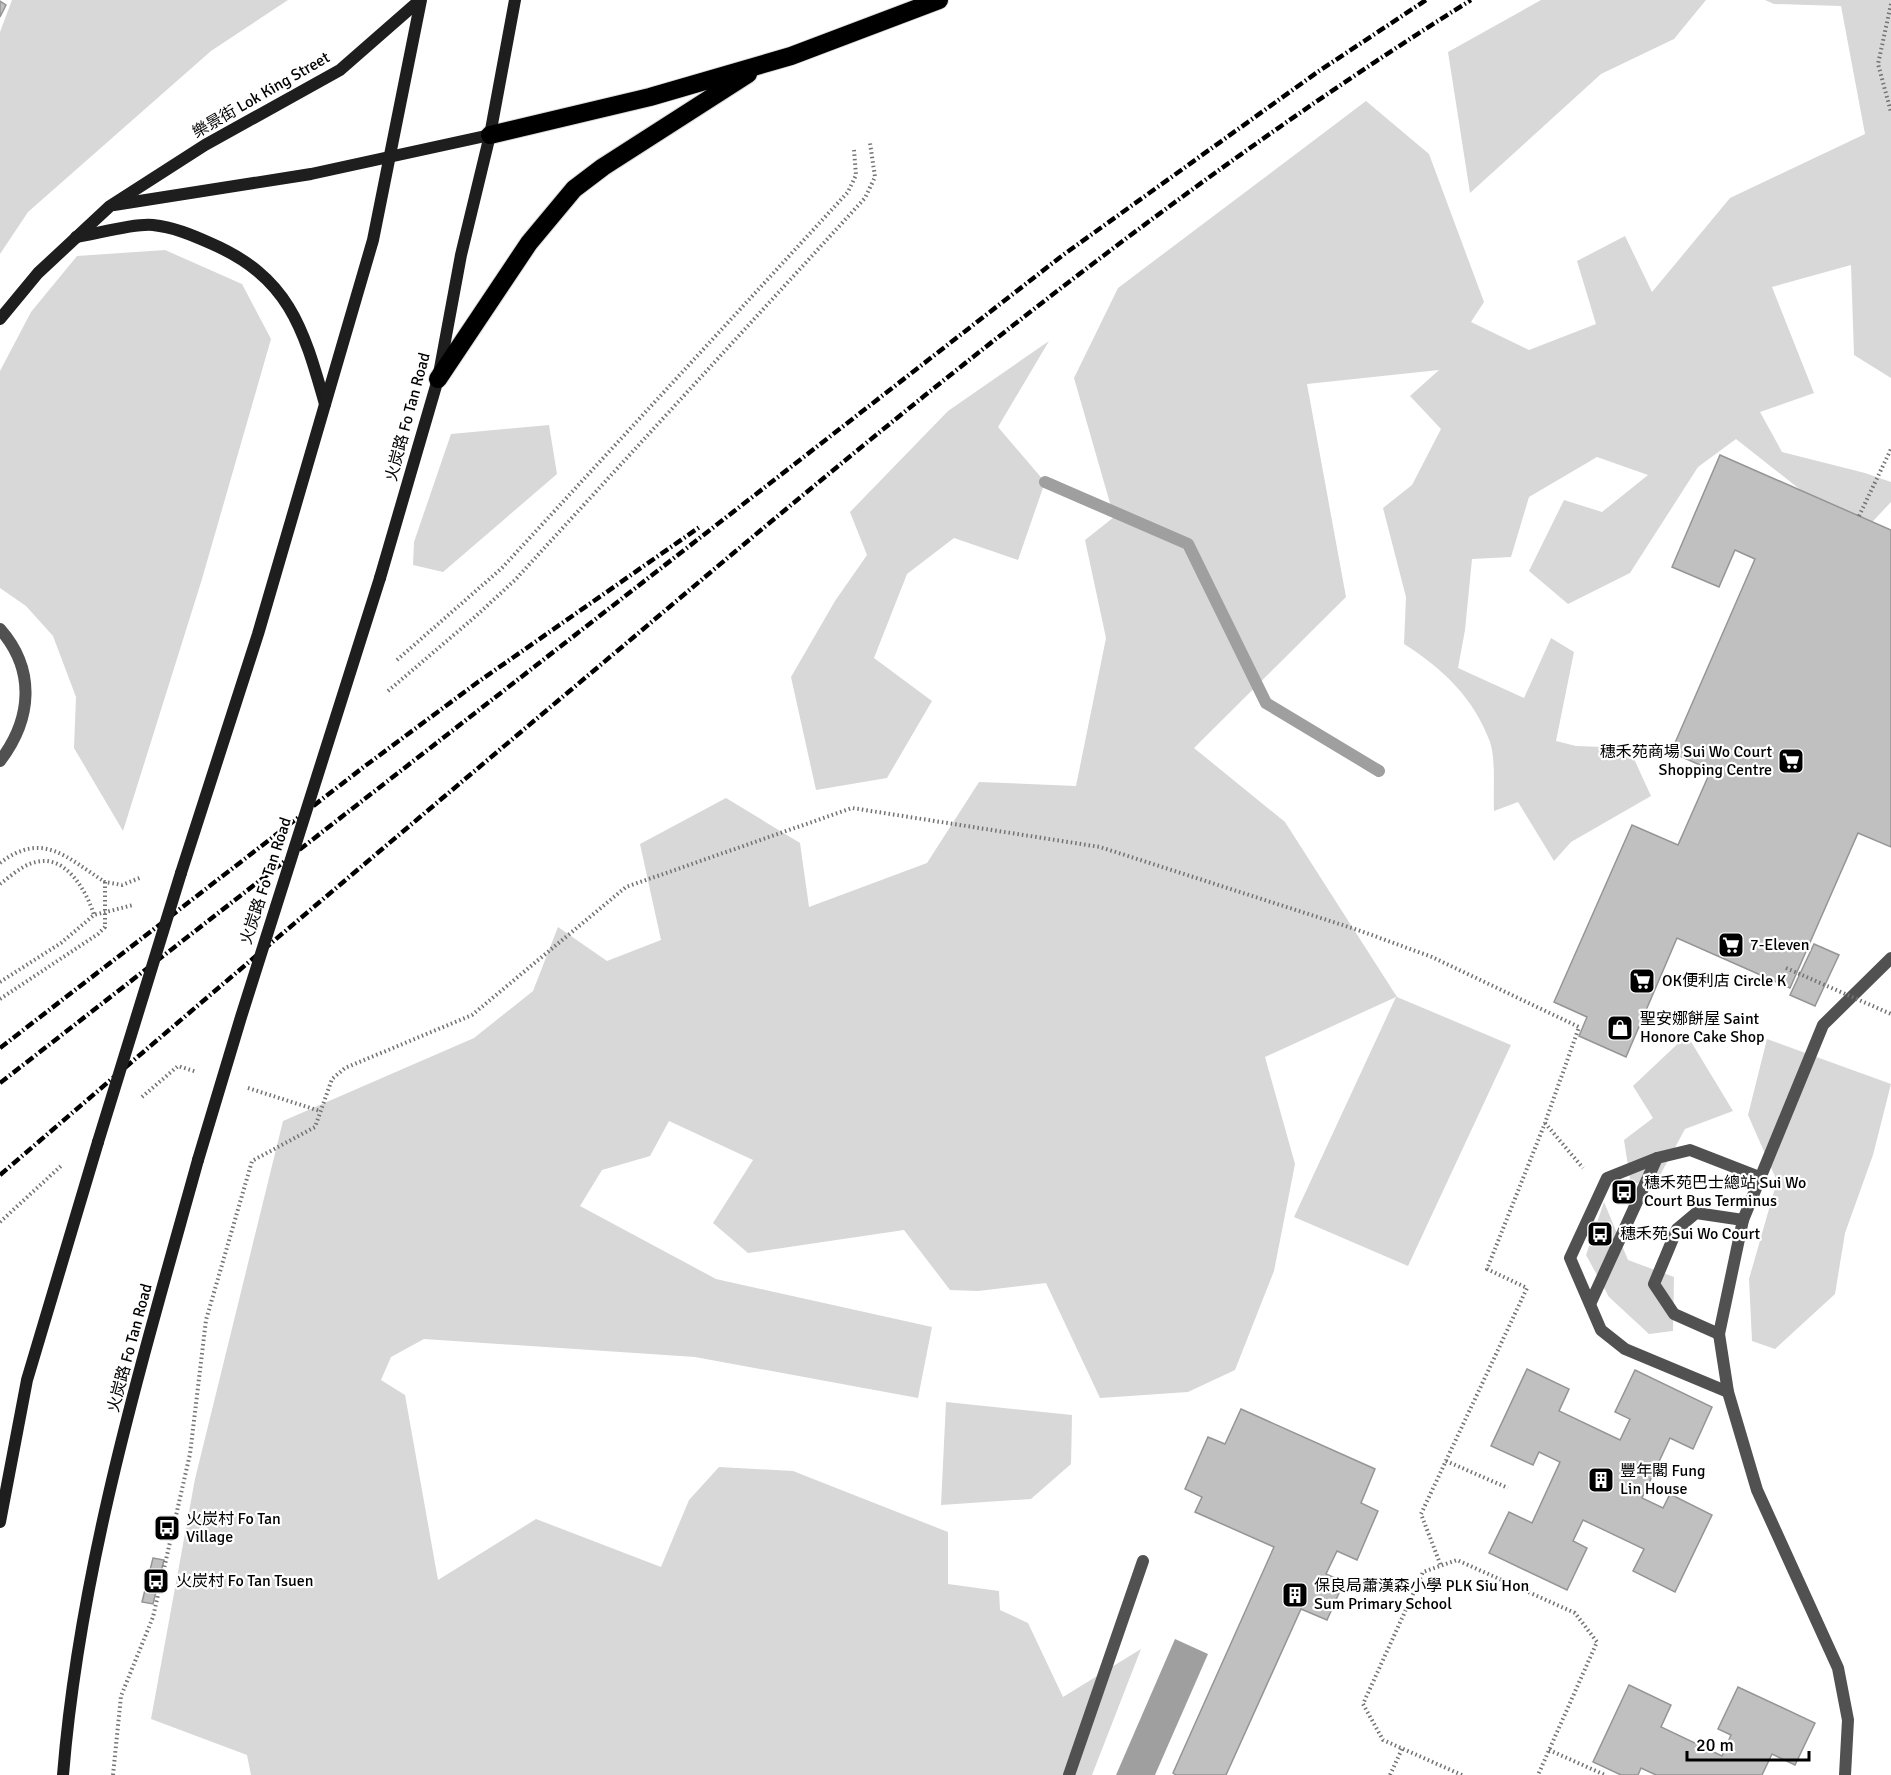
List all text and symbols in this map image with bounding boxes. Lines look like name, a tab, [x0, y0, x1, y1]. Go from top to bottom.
street label: 樂景街 Lok King Street	[189, 47, 334, 143]
street label: 火炭路 Fo Tan Road	[381, 350, 435, 484]
place label: 穗禾苑商場 Sui Wo Court Shopping Centre	[1600, 742, 1772, 780]
supermarket icon: 穗禾苑商場 Sui Wo Court Shopping Centre	[1776, 746, 1806, 776]
street label: 火炭路 Fo Tan Road	[236, 815, 296, 947]
supermarket icon: 7-Eleven	[1716, 930, 1746, 960]
place label: 7-Eleven	[1750, 935, 1809, 955]
supermarket icon: OK便利店 Circle K	[1627, 966, 1657, 996]
place label: OK便利店 Circle K	[1662, 971, 1787, 991]
place label: 聖安娜餅屋 Saint Honore Cake Shop	[1640, 1009, 1765, 1047]
shop icon: 聖安娜餅屋 Saint Honore Cake Shop	[1605, 1013, 1635, 1043]
place label: 穗禾苑巴士總站 Sui Wo Court Bus Terminus	[1644, 1173, 1806, 1211]
bus stop icon: 穗禾苑巴士總站 Sui Wo Court Bus Terminus	[1609, 1177, 1639, 1207]
bus stop icon: 穗禾苑 Sui Wo Court	[1585, 1219, 1615, 1249]
place label: 穗禾苑 Sui Wo Court	[1620, 1224, 1761, 1244]
street label: 火炭路 Fo Tan Road	[103, 1281, 157, 1415]
place label: 豐年閣 Fung Lin House	[1620, 1461, 1705, 1499]
building icon: 豐年閣 Fung Lin House	[1586, 1465, 1616, 1495]
place label: 火炭村 Fo Tan Village	[186, 1509, 281, 1547]
bus stop icon: 火炭村 Fo Tan Village	[152, 1513, 182, 1543]
bus stop icon: 火炭村 Fo Tan Tsuen	[141, 1566, 171, 1596]
place label: 火炭村 Fo Tan Tsuen	[176, 1571, 313, 1591]
place label: 保良局蕭漢森小學 PLK Siu Hon Sum Primary School	[1314, 1576, 1529, 1614]
building icon: 保良局蕭漢森小學 PLK Siu Hon Sum Primary School	[1280, 1580, 1310, 1610]
scale bar	[1687, 1724, 1808, 1762]
text: 20 m	[1696, 1734, 1734, 1756]

